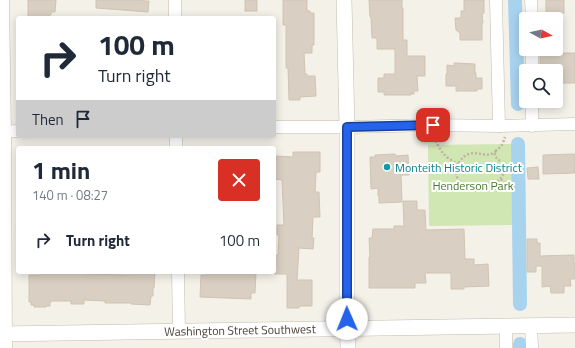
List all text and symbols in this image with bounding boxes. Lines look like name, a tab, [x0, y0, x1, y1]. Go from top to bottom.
north arrow	[519, 12, 563, 56]
map controls	[519, 12, 563, 108]
text: 100 m	[98, 23, 175, 66]
icon: right	[32, 32, 84, 84]
text: Turn right	[98, 62, 171, 89]
button: search	[519, 64, 563, 108]
text: Then	[32, 108, 64, 131]
icon: arrive	[72, 108, 94, 130]
pin	[416, 108, 450, 142]
icon: arrive	[422, 114, 444, 136]
text: 1 min	[32, 152, 90, 188]
place label: Monteith Historic District	[395, 158, 523, 177]
button: close	[218, 159, 260, 201]
marker: Monteith Historic District	[382, 162, 392, 172]
park label: Henderson Park	[432, 176, 514, 195]
text: 140 m · 08:27	[32, 185, 108, 205]
icon: right	[32, 229, 54, 251]
text: Turn right	[66, 229, 130, 252]
text: 100 m	[219, 229, 260, 252]
position arrow	[326, 298, 368, 340]
street label: Washington Street Southwest	[164, 319, 317, 341]

